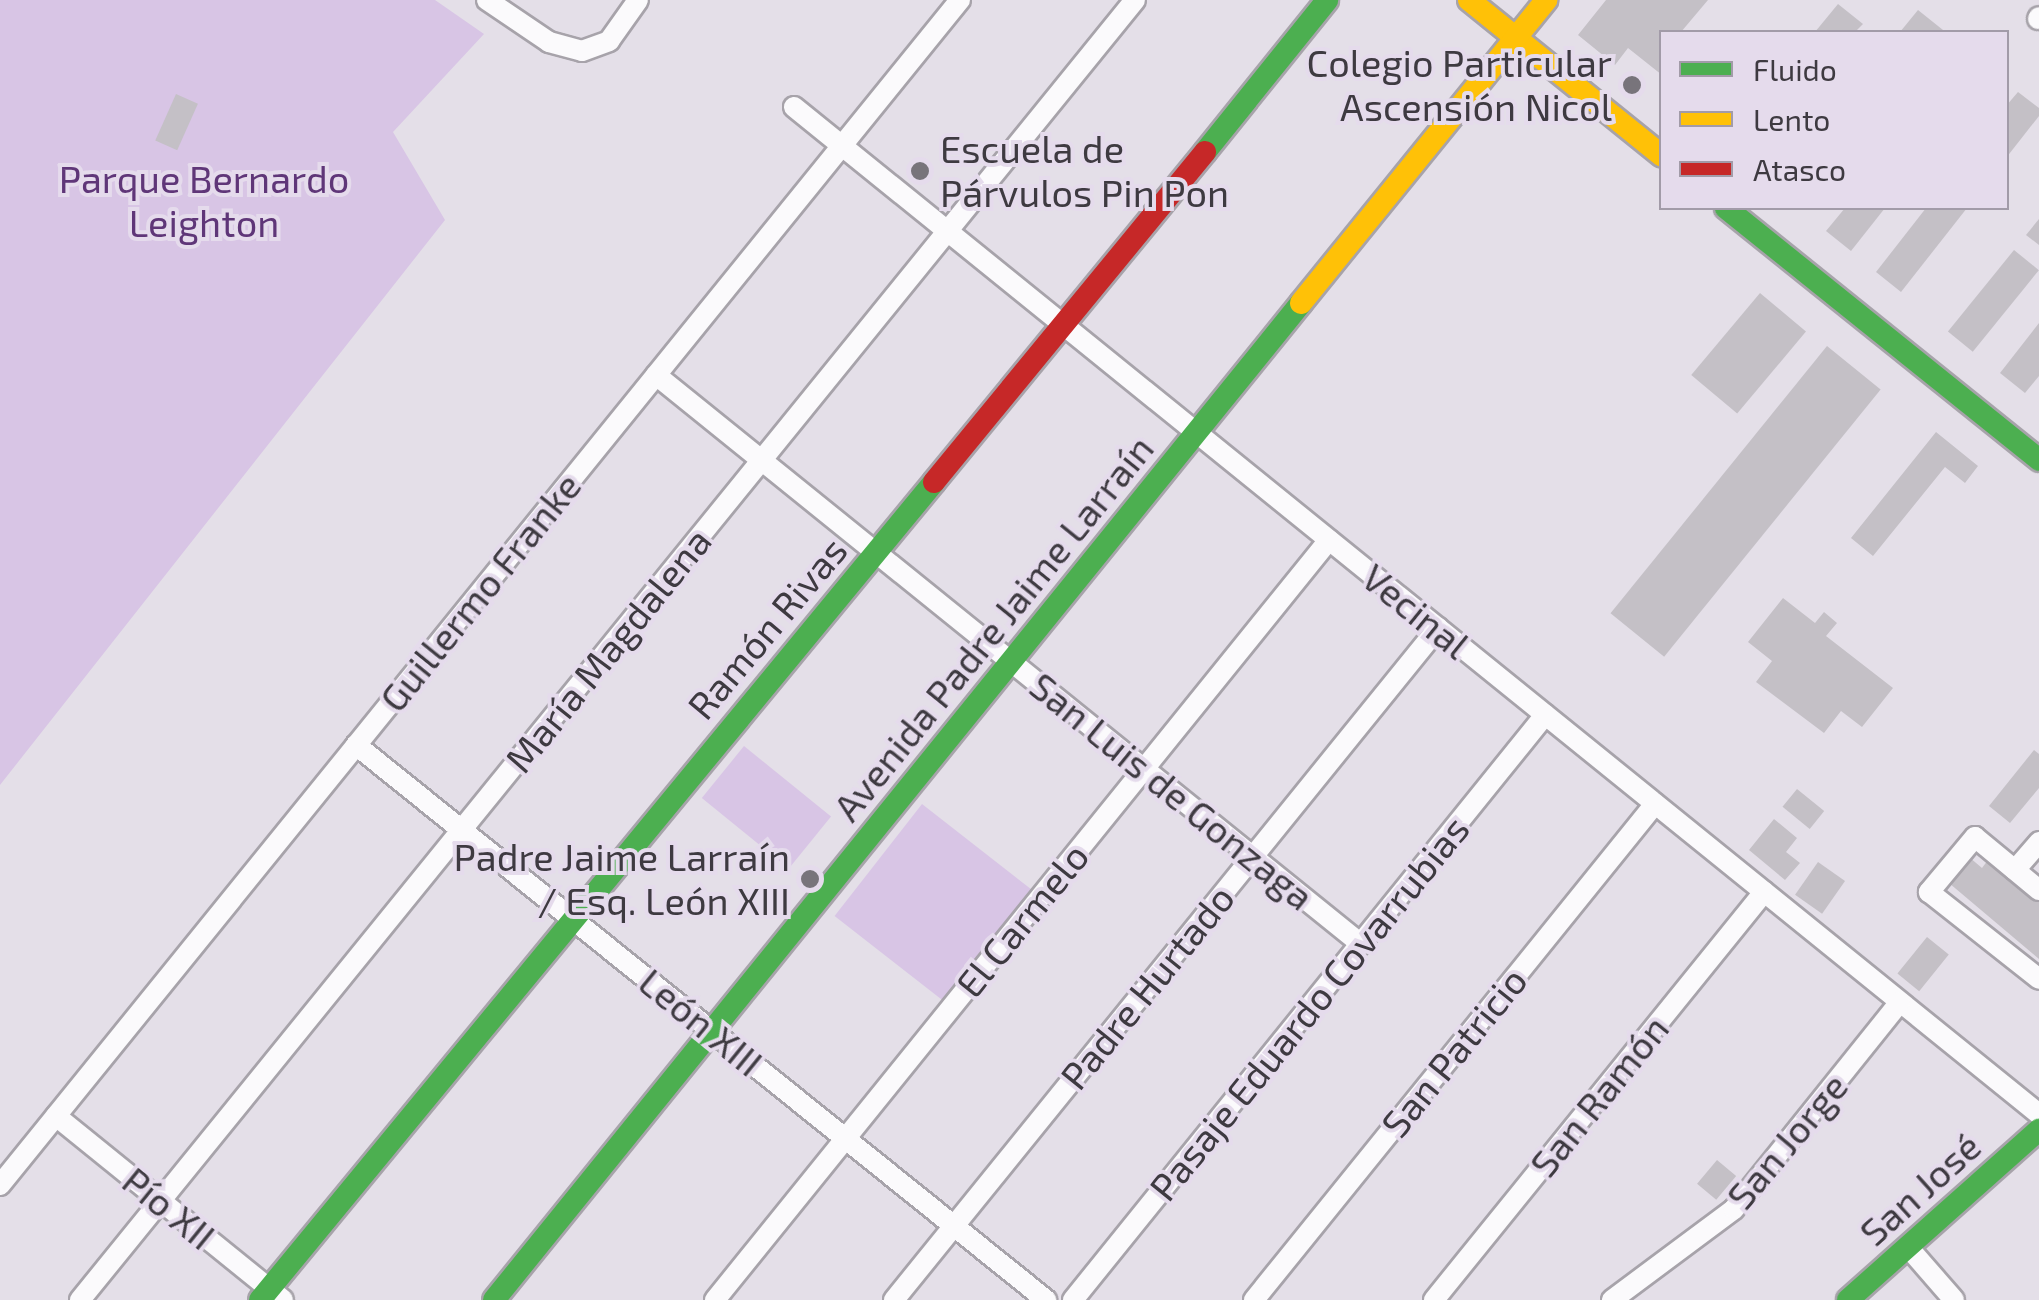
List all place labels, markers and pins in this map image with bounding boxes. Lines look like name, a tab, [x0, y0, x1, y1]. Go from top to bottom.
place label: Colegio Particular Ascensión Nicol	[1306, 40, 1612, 130]
marker: Colegio Particular Ascensión Nicol	[1621, 74, 1643, 96]
place label: Escuela de Párvulos Pin Pon	[940, 126, 1229, 215]
marker: Escuela de Párvulos Pin Pon	[909, 160, 931, 182]
place label: Padre Jaime Larraín / Esq. León XIII	[453, 834, 790, 924]
marker: Padre Jaime Larraín / Esq. León XIII	[799, 868, 821, 890]

